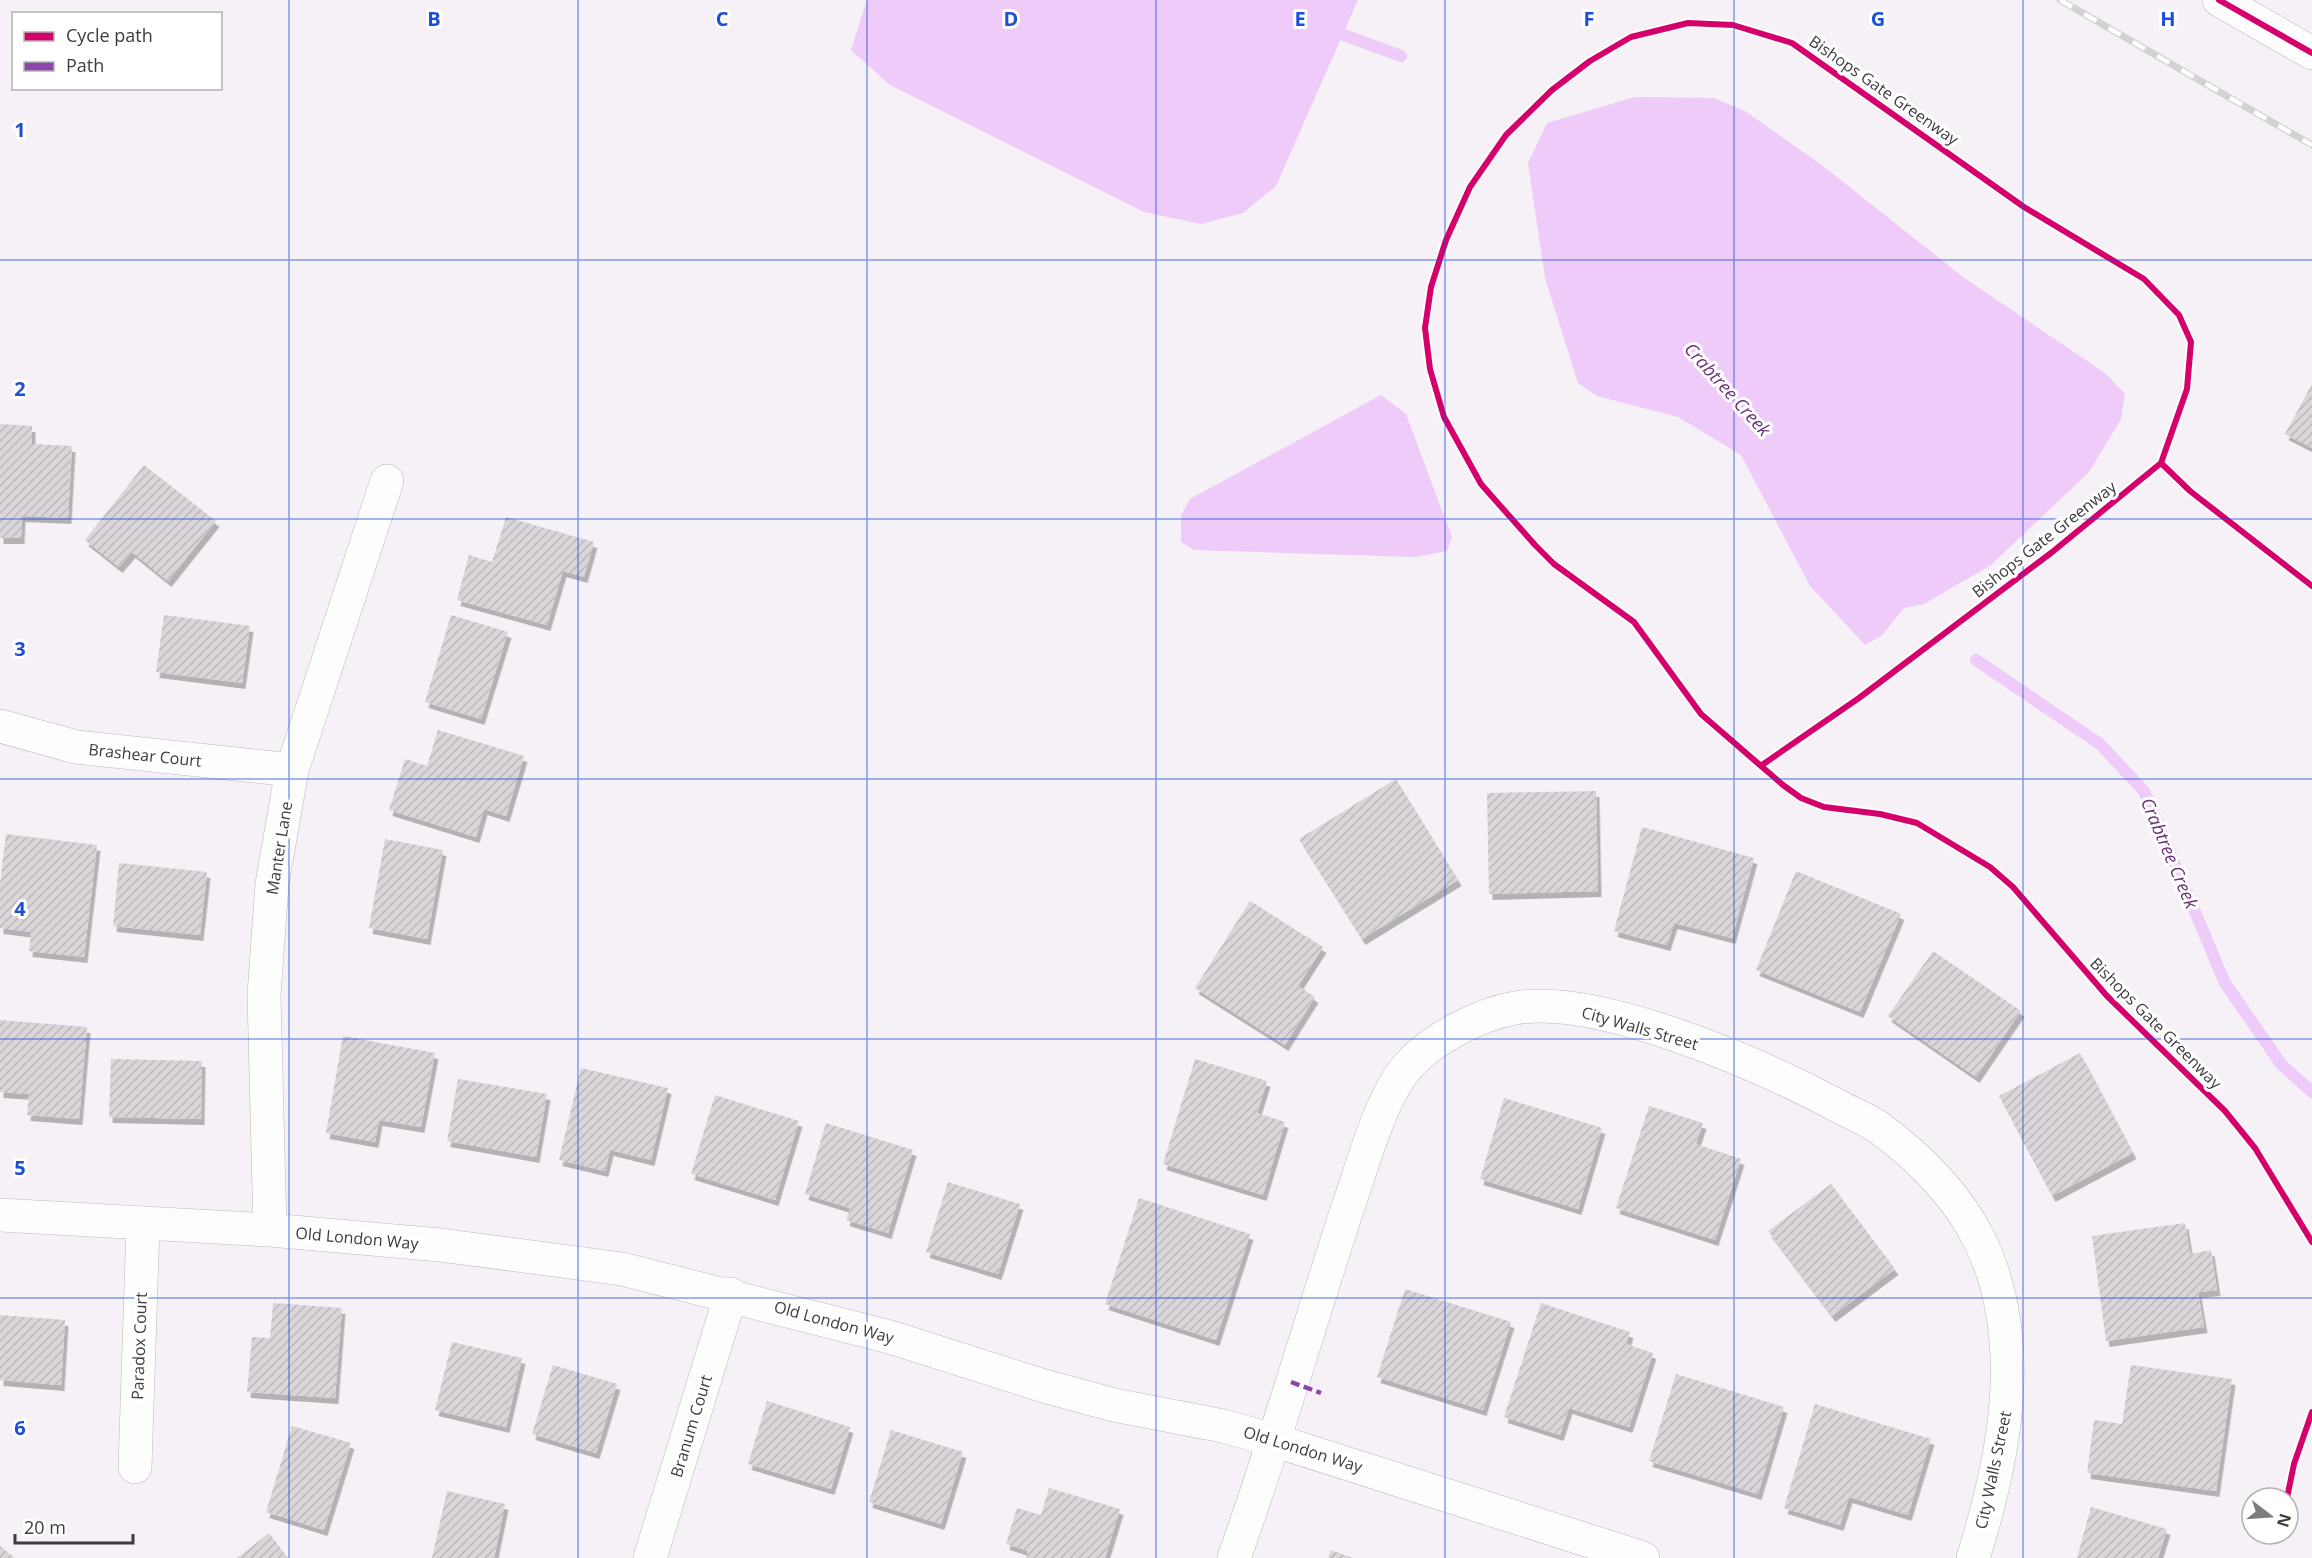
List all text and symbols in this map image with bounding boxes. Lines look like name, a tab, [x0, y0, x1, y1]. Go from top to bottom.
text: B	[427, 5, 441, 32]
text: C	[716, 5, 729, 32]
text: D	[1004, 5, 1018, 32]
text: E	[1294, 5, 1306, 32]
text: F	[1584, 5, 1594, 32]
text: G	[1871, 5, 1885, 32]
text: H	[2160, 5, 2176, 32]
legend	[12, 12, 222, 90]
text: Cycle path	[66, 23, 153, 47]
street label: Bishops Gate Greenway	[1805, 30, 1964, 151]
text: Path	[66, 53, 104, 77]
text: 1	[14, 116, 26, 143]
water label: Crabtree Creek	[1679, 337, 1777, 442]
text: 2	[14, 375, 26, 402]
street label: Bishops Gate Greenway	[1967, 475, 2122, 602]
text: 3	[14, 635, 26, 662]
street label: Brashear Court	[87, 738, 203, 772]
water label: Crabtree Creek	[2136, 794, 2205, 913]
street label: Manter Lane	[261, 800, 297, 896]
text: 4	[14, 895, 26, 922]
street label: Bishops Gate Greenway	[2085, 952, 2227, 1094]
street label: City Walls Street	[1579, 1001, 1701, 1055]
text: 5	[14, 1154, 26, 1181]
street label: Old London Way	[295, 1222, 420, 1254]
street label: Paradox Court	[126, 1292, 152, 1400]
street label: Old London Way	[772, 1295, 897, 1349]
street label: Branum Court	[665, 1372, 717, 1480]
street label: City Walls Street	[1970, 1409, 2016, 1531]
text: 6	[14, 1414, 26, 1441]
street label: Old London Way	[1241, 1420, 1366, 1478]
north arrow	[2240, 1486, 2300, 1546]
scale bar	[15, 1507, 134, 1545]
text: N	[2272, 1511, 2297, 1530]
text: 20 m	[24, 1515, 66, 1539]

